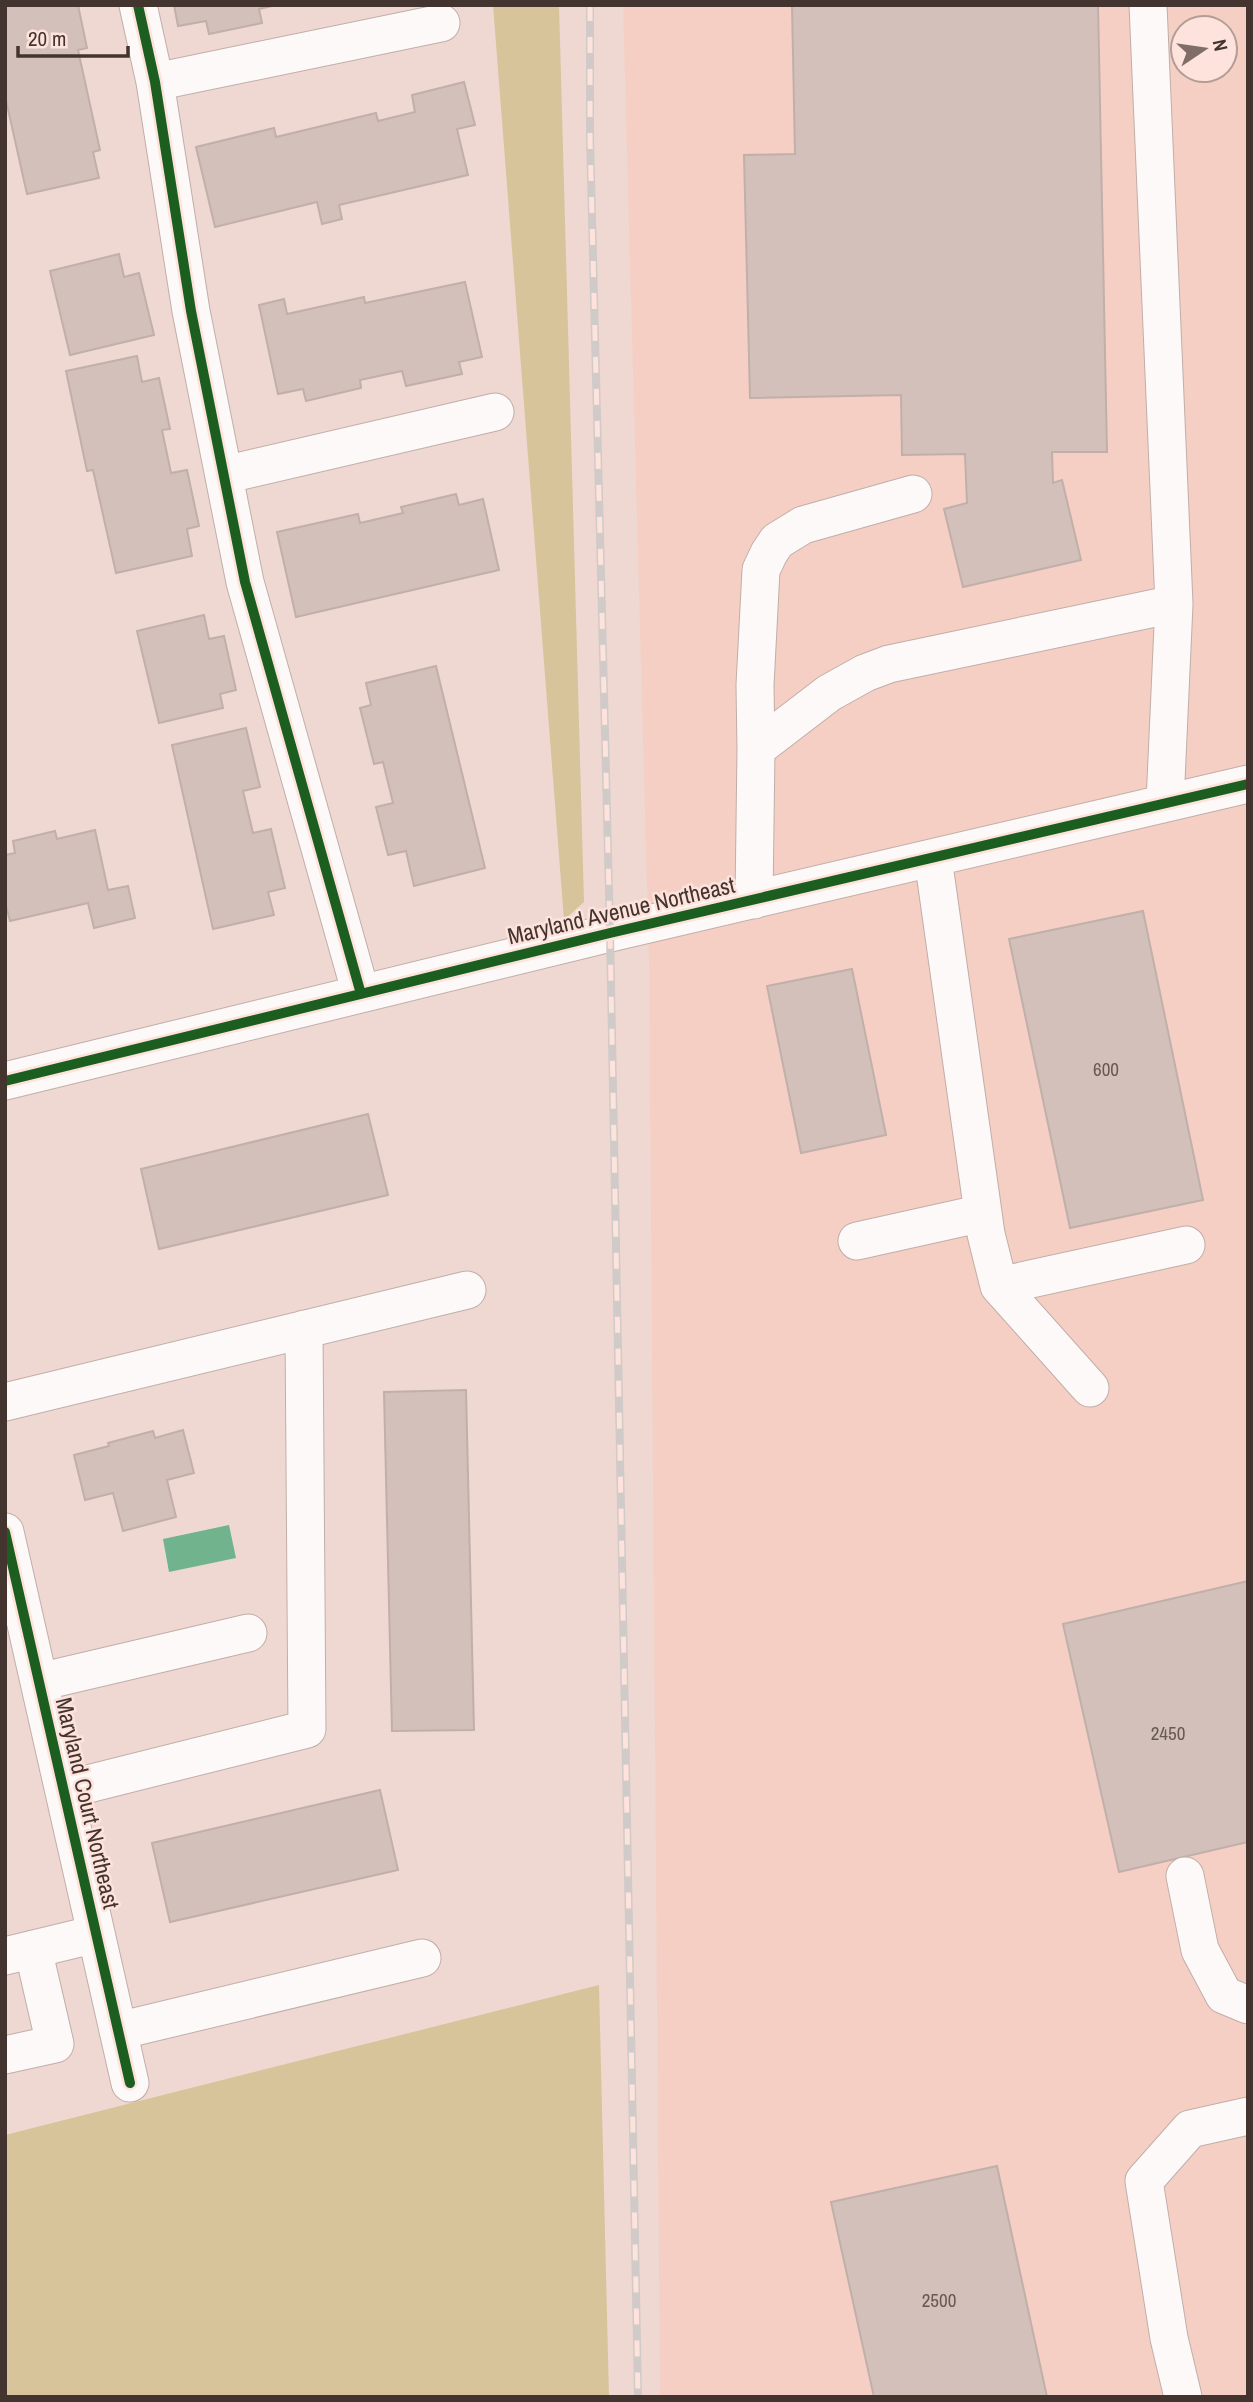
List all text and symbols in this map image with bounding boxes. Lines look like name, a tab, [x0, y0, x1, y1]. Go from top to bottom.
scale bar	[18, 14, 128, 58]
north arrow	[1169, 14, 1239, 84]
text: 20 m	[28, 24, 66, 53]
text: N	[1207, 37, 1234, 54]
street label: Maryland Avenue Northeast	[504, 869, 738, 951]
house number: 600	[1093, 1056, 1119, 1082]
street label: Maryland Court Northeast	[49, 1694, 127, 1912]
house number: 2450	[1151, 1720, 1185, 1746]
house number: 2500	[922, 2287, 956, 2313]

